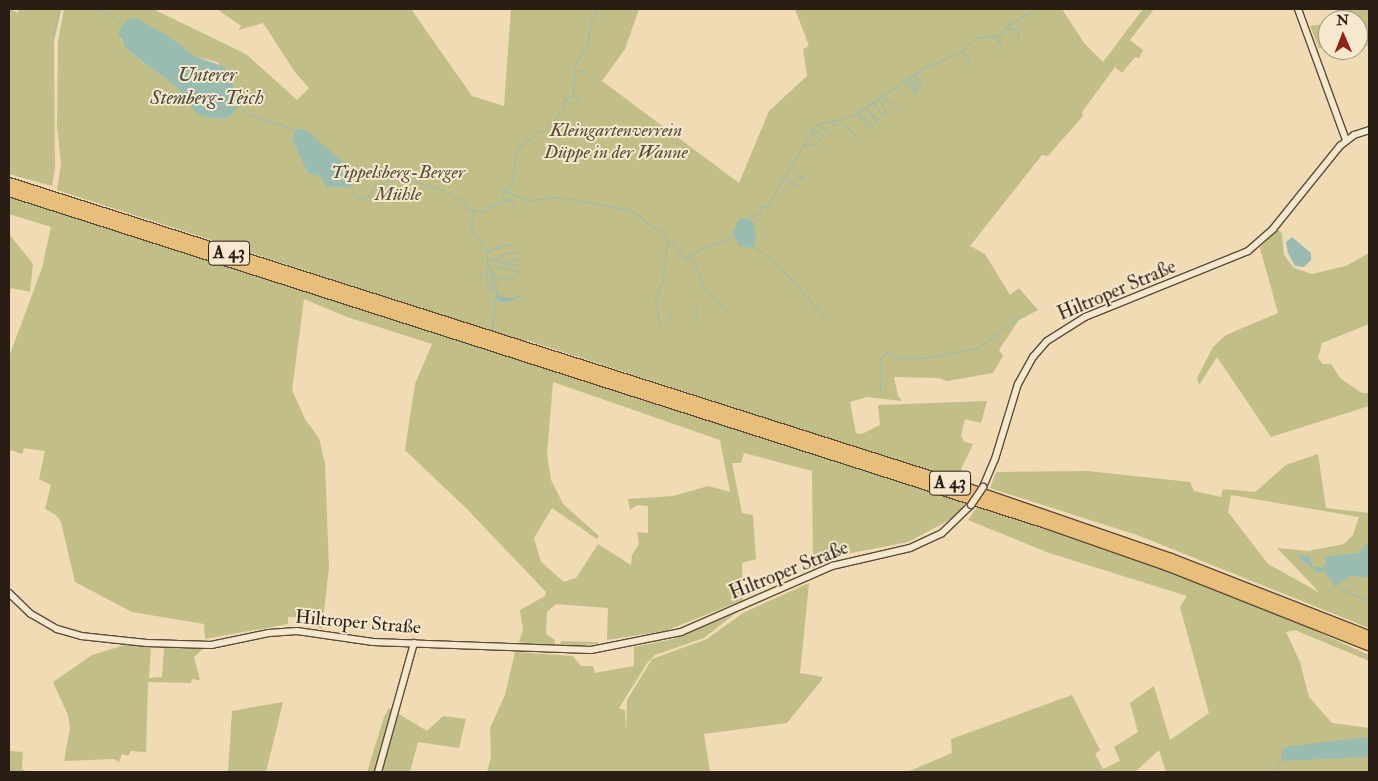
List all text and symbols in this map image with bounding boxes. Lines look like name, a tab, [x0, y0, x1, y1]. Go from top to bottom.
north arrow	[1318, 10, 1368, 60]
text: N	[1336, 12, 1349, 29]
water label: Unterer Stemberg-Teich	[150, 62, 264, 109]
park label: Kleingartenverrein Düppe in der Wanne	[544, 120, 688, 164]
park label: Tippelsberg-Berger Mühle	[331, 162, 465, 206]
road number: A 43	[208, 238, 250, 268]
street label: Hiltroper Straße	[1055, 256, 1179, 326]
road number: A 43	[929, 468, 971, 498]
street label: Hiltroper Straße	[726, 537, 852, 605]
street label: Hiltroper Straße	[294, 606, 422, 640]

